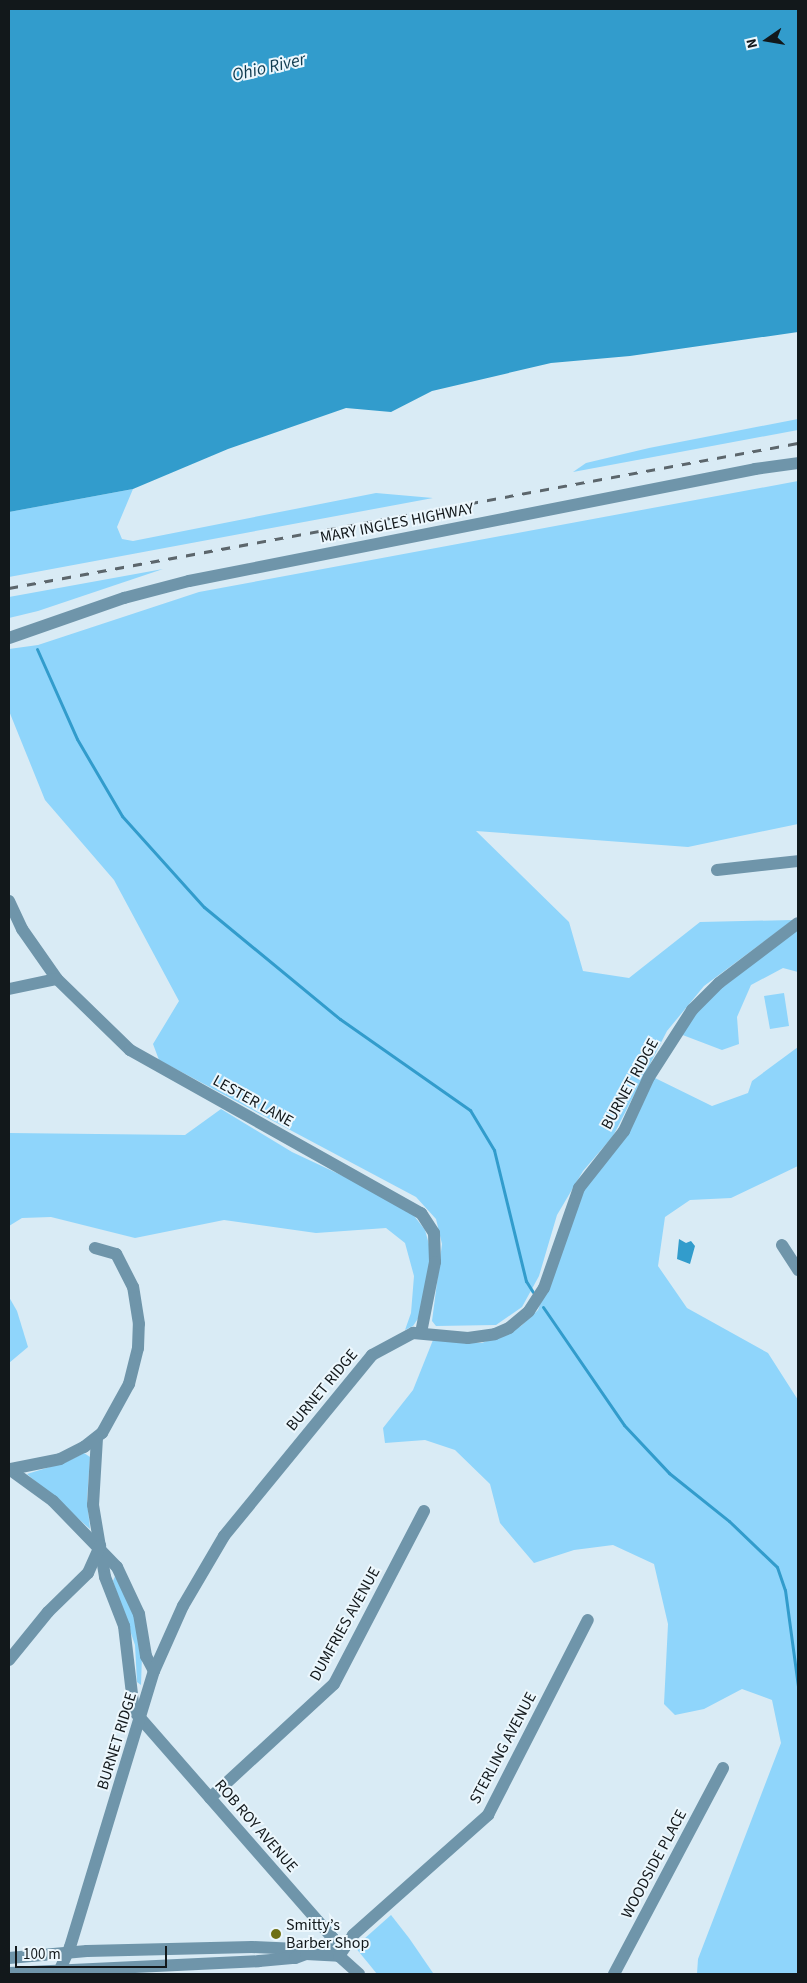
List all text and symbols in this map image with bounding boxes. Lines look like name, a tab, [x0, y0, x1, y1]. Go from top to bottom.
north arrow	[742, 15, 792, 65]
text: N	[742, 37, 763, 50]
water label: Ohio River	[230, 49, 308, 87]
street label: MARY INGLES HIGHWAY	[318, 499, 476, 547]
street label: BURNET RIDGE	[597, 1035, 663, 1133]
street label: LESTER LANE	[209, 1071, 297, 1131]
street label: BURNET RIDGE	[282, 1345, 362, 1435]
street label: DUMFRIES AVENUE	[306, 1564, 384, 1684]
street label: STERLING AVENUE	[465, 1689, 541, 1807]
street label: BURNET RIDGE	[93, 1690, 141, 1792]
street label: ROB ROY AVENUE	[210, 1776, 302, 1876]
street label: WOODSIDE PLACE	[617, 1806, 691, 1922]
place label: Smitty’s Barber Shop	[286, 1915, 369, 1953]
marker: Smitty’s Barber Shop	[270, 1928, 282, 1940]
scale bar	[18, 1936, 170, 1968]
text: 100 m	[23, 1944, 61, 1965]

